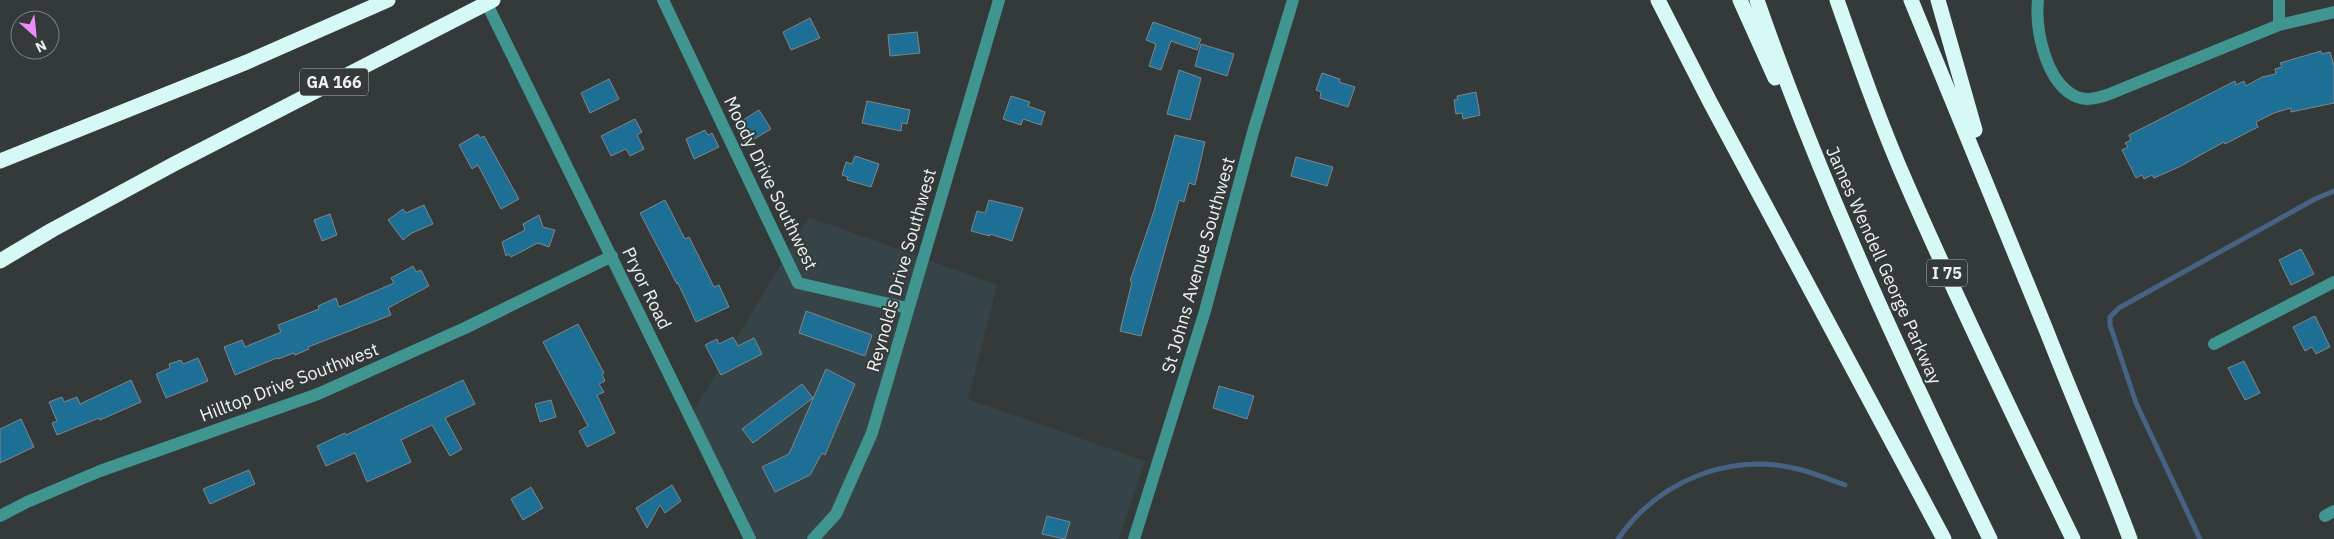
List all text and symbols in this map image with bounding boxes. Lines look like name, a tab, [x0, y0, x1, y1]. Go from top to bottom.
north arrow	[10, 10, 60, 60]
text: N	[32, 36, 50, 57]
road number: GA 166	[300, 68, 368, 95]
street label: Moody Drive Southwest	[719, 92, 823, 274]
street label: James Wendell George Parkway	[1821, 142, 1947, 388]
street label: St Johns Avenue Southwest	[1156, 154, 1240, 376]
street label: Reynolds Drive Southwest	[861, 166, 941, 374]
street label: Pryor Road	[617, 243, 677, 333]
road number: I 75	[1927, 260, 1967, 286]
street label: Hilltop Drive Southwest	[196, 337, 382, 427]

